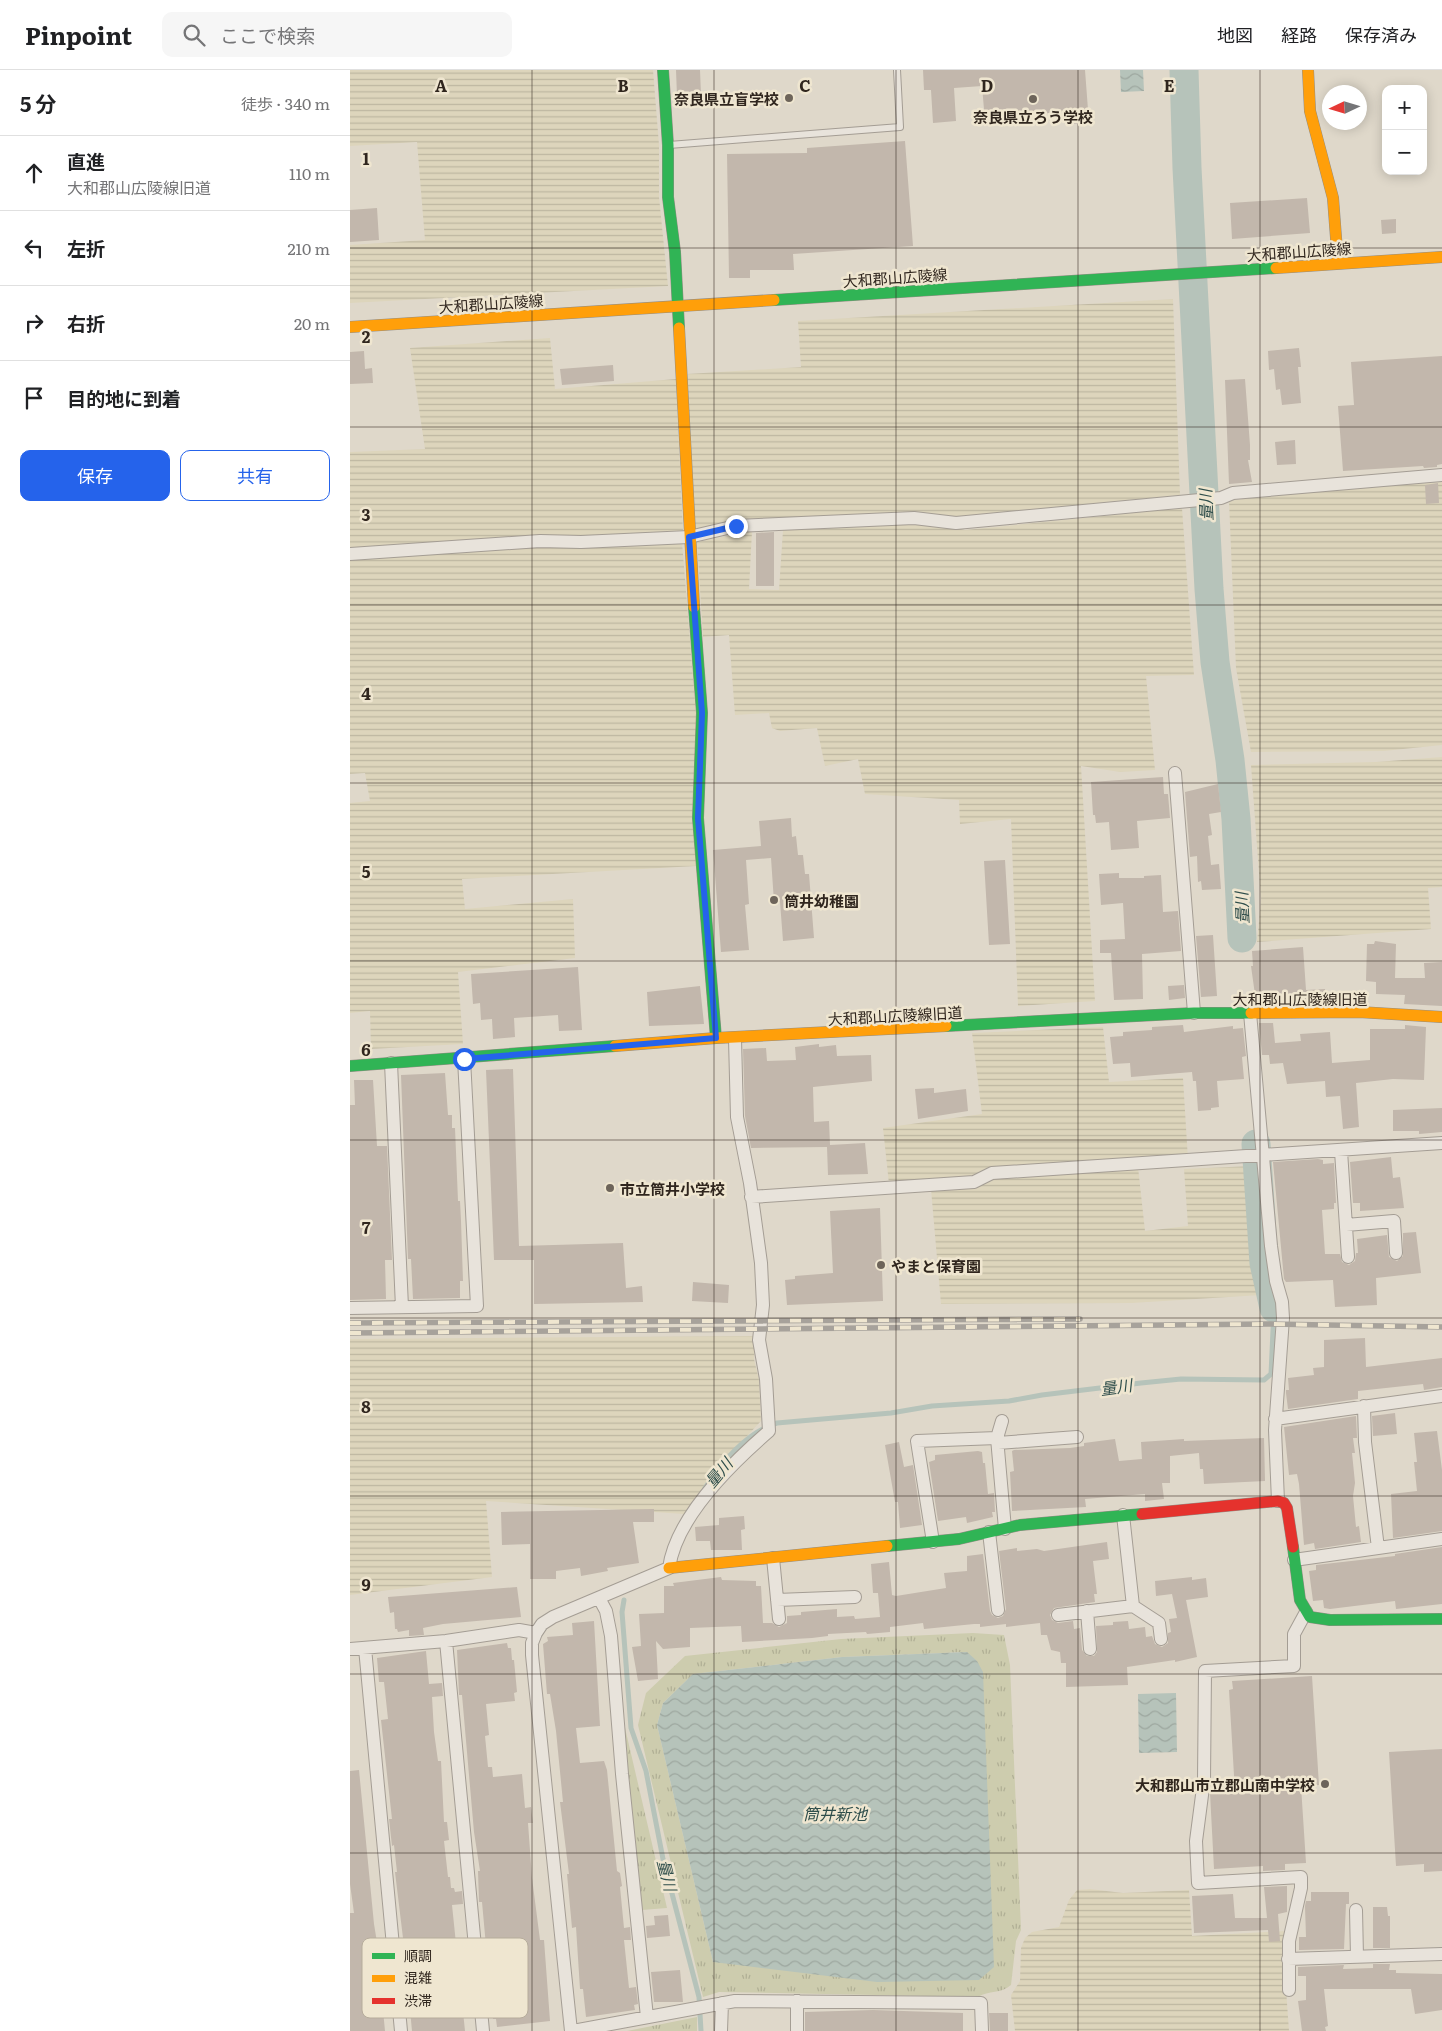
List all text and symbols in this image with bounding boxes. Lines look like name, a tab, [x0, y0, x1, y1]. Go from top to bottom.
search box	[162, 12, 512, 57]
text: Pinpoint	[25, 17, 132, 52]
icon: search	[180, 21, 208, 49]
text: ここで検索	[220, 21, 315, 49]
text: 地図	[1217, 21, 1253, 48]
text: 経路	[1281, 21, 1317, 48]
text: 保存済み	[1345, 21, 1417, 48]
text: A	[435, 73, 447, 97]
text: B	[617, 73, 629, 97]
text: C	[799, 73, 811, 97]
text: D	[981, 73, 993, 97]
text: E	[1164, 73, 1175, 97]
north arrow	[1322, 85, 1367, 130]
map controls	[1382, 85, 1427, 175]
button: +	[1382, 85, 1427, 130]
text: 5 分	[20, 87, 57, 118]
place label: 奈良県立盲学校	[674, 87, 779, 110]
text: 徒歩 · 340 m	[241, 91, 330, 115]
marker: 奈良県立盲学校	[783, 92, 795, 104]
marker: 奈良県立ろう学校	[1027, 93, 1039, 105]
place label: 奈良県立ろう学校	[973, 105, 1093, 128]
button: −	[1382, 130, 1427, 175]
text: 1	[363, 146, 370, 170]
text: 直進	[67, 147, 105, 175]
icon: ahead	[20, 159, 48, 187]
text: 110 m	[289, 161, 330, 185]
text: 大和郡山広陵線旧道	[67, 175, 211, 199]
icon: left	[20, 234, 48, 262]
text: 左折	[67, 234, 105, 262]
text: 210 m	[287, 236, 330, 260]
street label: 大和郡山広陵線	[1246, 236, 1352, 266]
street label: 大和郡山広陵線	[842, 262, 948, 292]
street label: 大和郡山広陵線	[438, 288, 544, 318]
icon: right	[20, 309, 48, 337]
text: 右折	[67, 309, 105, 337]
text: 20 m	[294, 311, 330, 335]
text: 2	[362, 324, 371, 348]
icon: arrive	[20, 384, 48, 412]
text: 目的地に到着	[67, 384, 181, 412]
button: 保存	[20, 450, 170, 501]
button: 共有	[180, 450, 330, 501]
water label: 量川	[1192, 486, 1218, 522]
text: 3	[362, 502, 371, 526]
route end	[725, 515, 748, 538]
text: 4	[361, 681, 371, 705]
text: 5	[362, 859, 371, 883]
place label: 筒井幼稚園	[784, 889, 859, 912]
water label: 量川	[1228, 889, 1254, 925]
marker: 筒井幼稚園	[768, 894, 780, 906]
street label: 大和郡山広陵線旧道	[1232, 987, 1368, 1010]
street label: 大和郡山広陵線旧道	[827, 1000, 963, 1030]
text: 6	[361, 1037, 371, 1061]
route start	[453, 1048, 476, 1071]
place label: 市立筒井小学校	[620, 1177, 725, 1200]
marker: 市立筒井小学校	[604, 1182, 616, 1194]
text: 7	[362, 1215, 371, 1239]
place label: やまと保育園	[891, 1254, 981, 1277]
marker: やまと保育園	[875, 1259, 887, 1271]
water label: 量川	[1098, 1372, 1135, 1400]
text: 8	[361, 1394, 371, 1418]
water label: 量川	[699, 1451, 739, 1492]
text: 9	[361, 1572, 371, 1596]
place label: 大和郡山市立郡山南中学校	[1135, 1773, 1315, 1796]
marker: 大和郡山市立郡山南中学校	[1319, 1778, 1331, 1790]
water label: 筒井新池	[803, 1801, 869, 1825]
water label: 量川	[652, 1857, 684, 1895]
legend	[362, 1938, 528, 2018]
text: 順調	[404, 1945, 432, 1965]
text: 混雑	[404, 1967, 432, 1987]
text: 渋滞	[404, 1990, 432, 2010]

